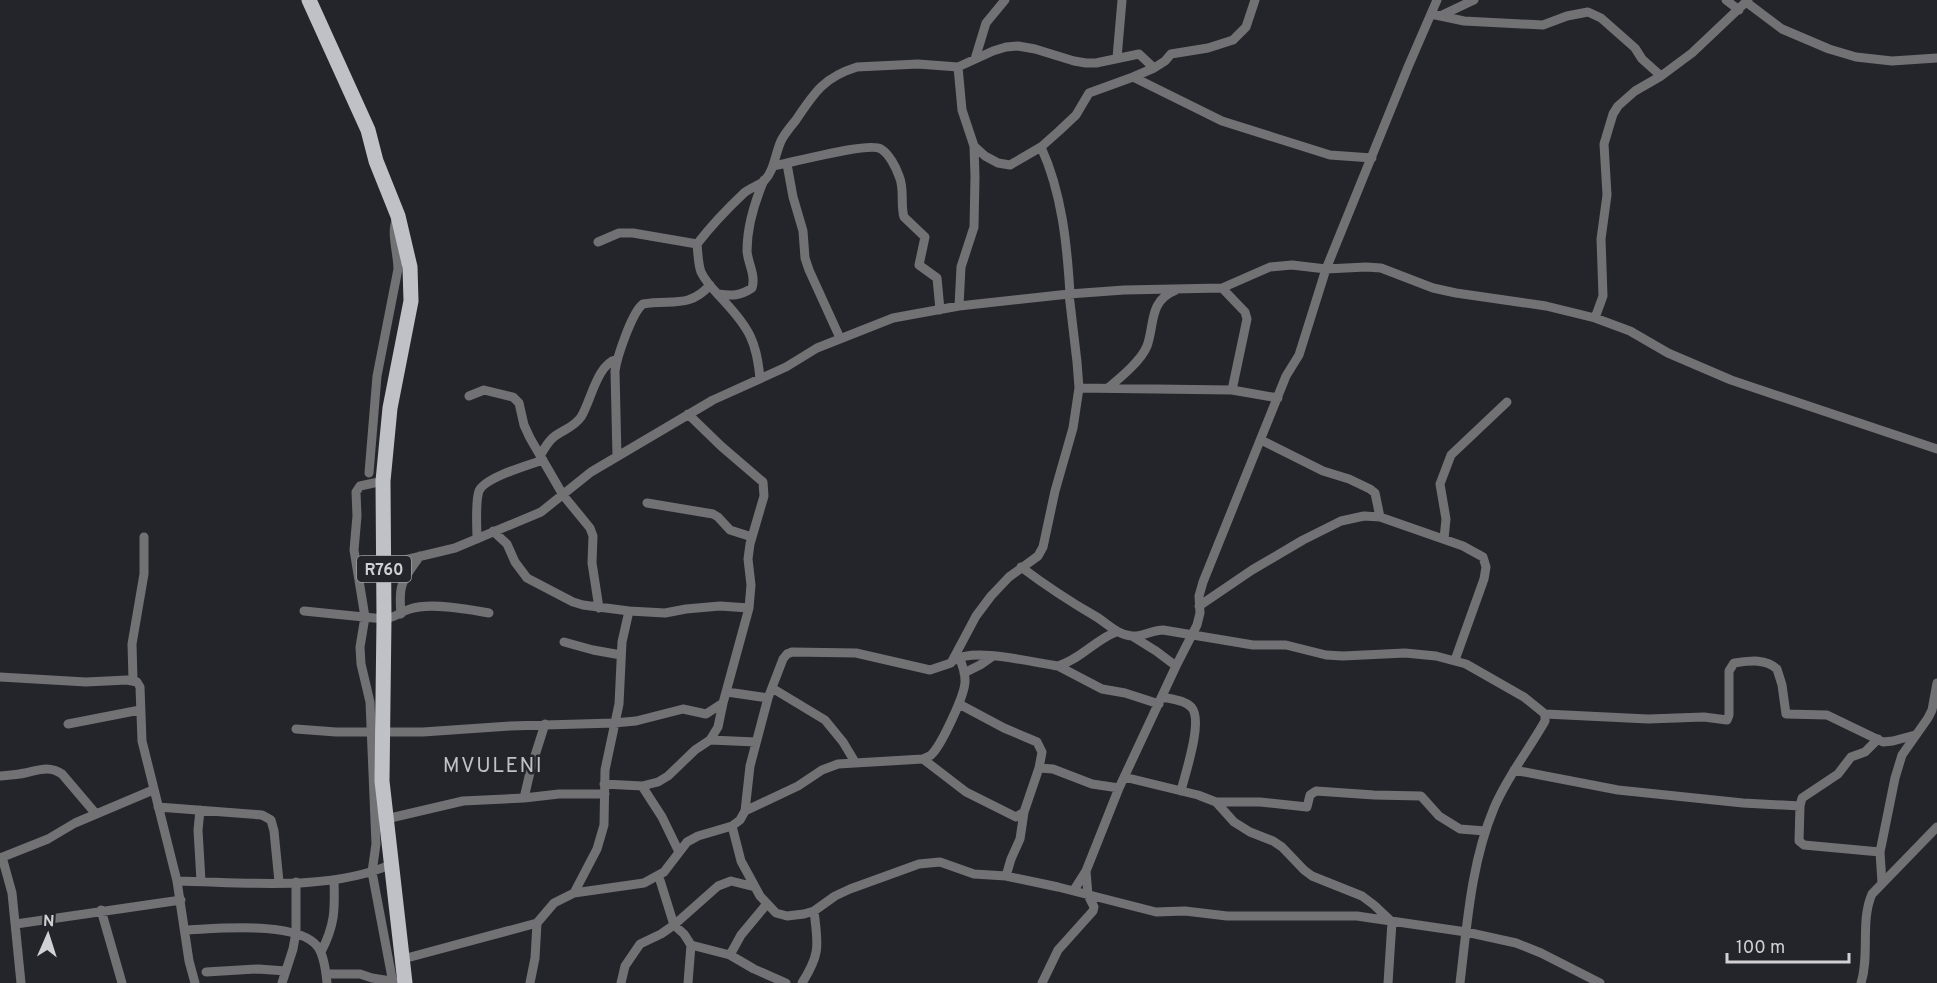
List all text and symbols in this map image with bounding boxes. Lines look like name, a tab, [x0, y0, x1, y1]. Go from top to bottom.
road number: R760	[357, 556, 411, 582]
district label: MVULENI	[443, 753, 543, 780]
north arrow	[18, 905, 78, 965]
text: N	[42, 912, 55, 932]
scale bar	[1727, 926, 1848, 964]
text: 100 m	[1736, 937, 1785, 960]

